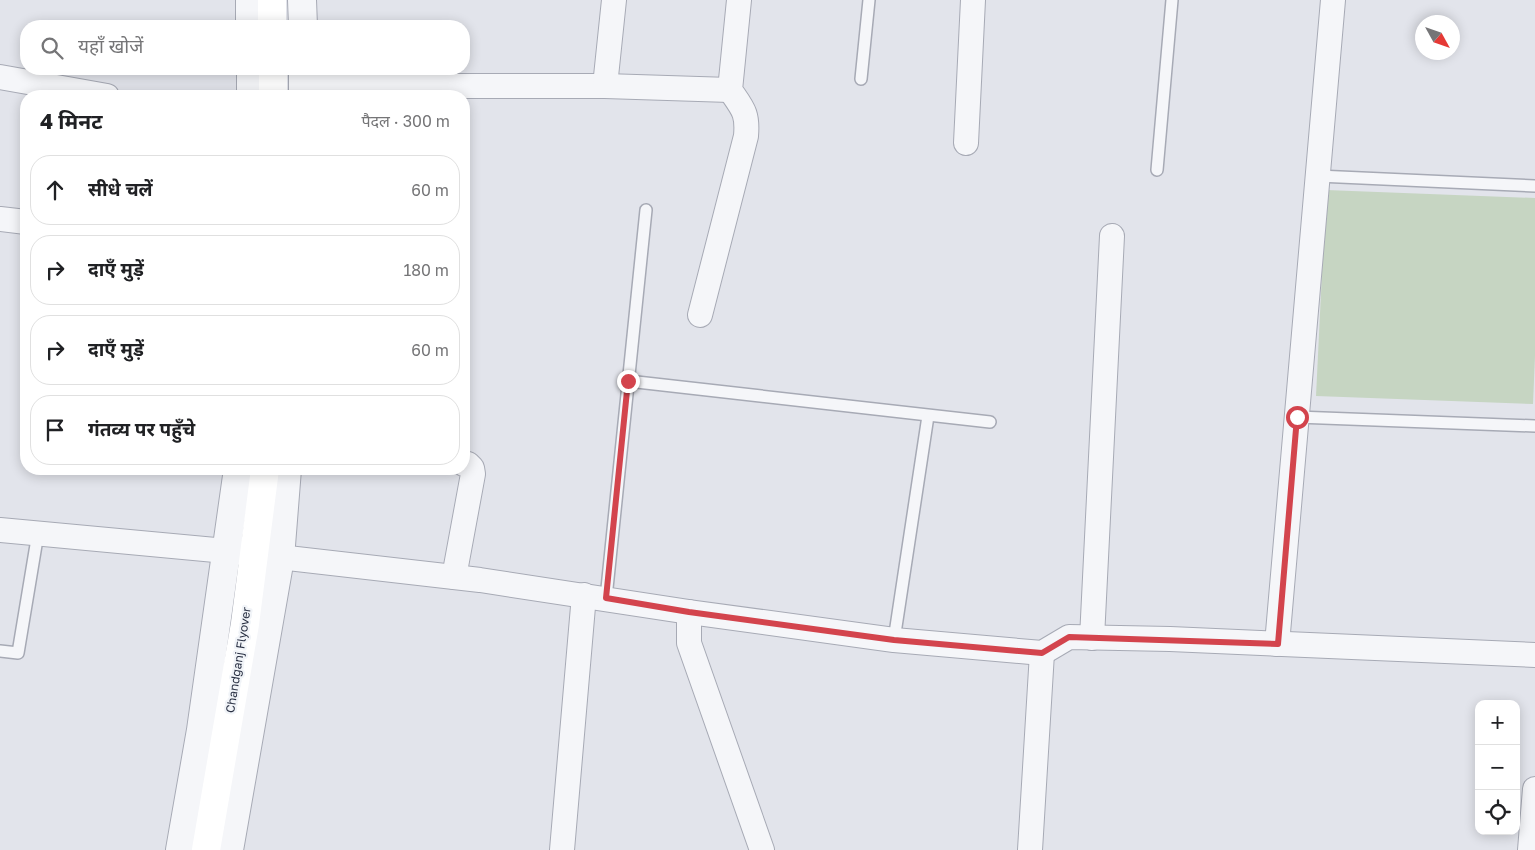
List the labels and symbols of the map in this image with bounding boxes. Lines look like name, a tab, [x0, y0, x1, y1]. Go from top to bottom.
north arrow	[1415, 15, 1460, 60]
route end	[617, 370, 640, 393]
route start	[1286, 406, 1309, 429]
street label: Chandganj Flyover	[222, 606, 254, 714]

